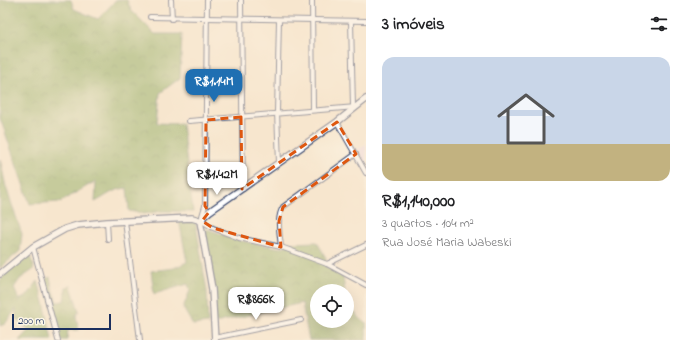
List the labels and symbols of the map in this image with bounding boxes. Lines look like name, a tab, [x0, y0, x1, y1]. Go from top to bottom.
pin: R$1.14M	[177, 69, 251, 103]
pin: R$1.42M	[180, 162, 254, 196]
pin: R$866K	[223, 287, 289, 321]
scale bar	[12, 312, 111, 331]

